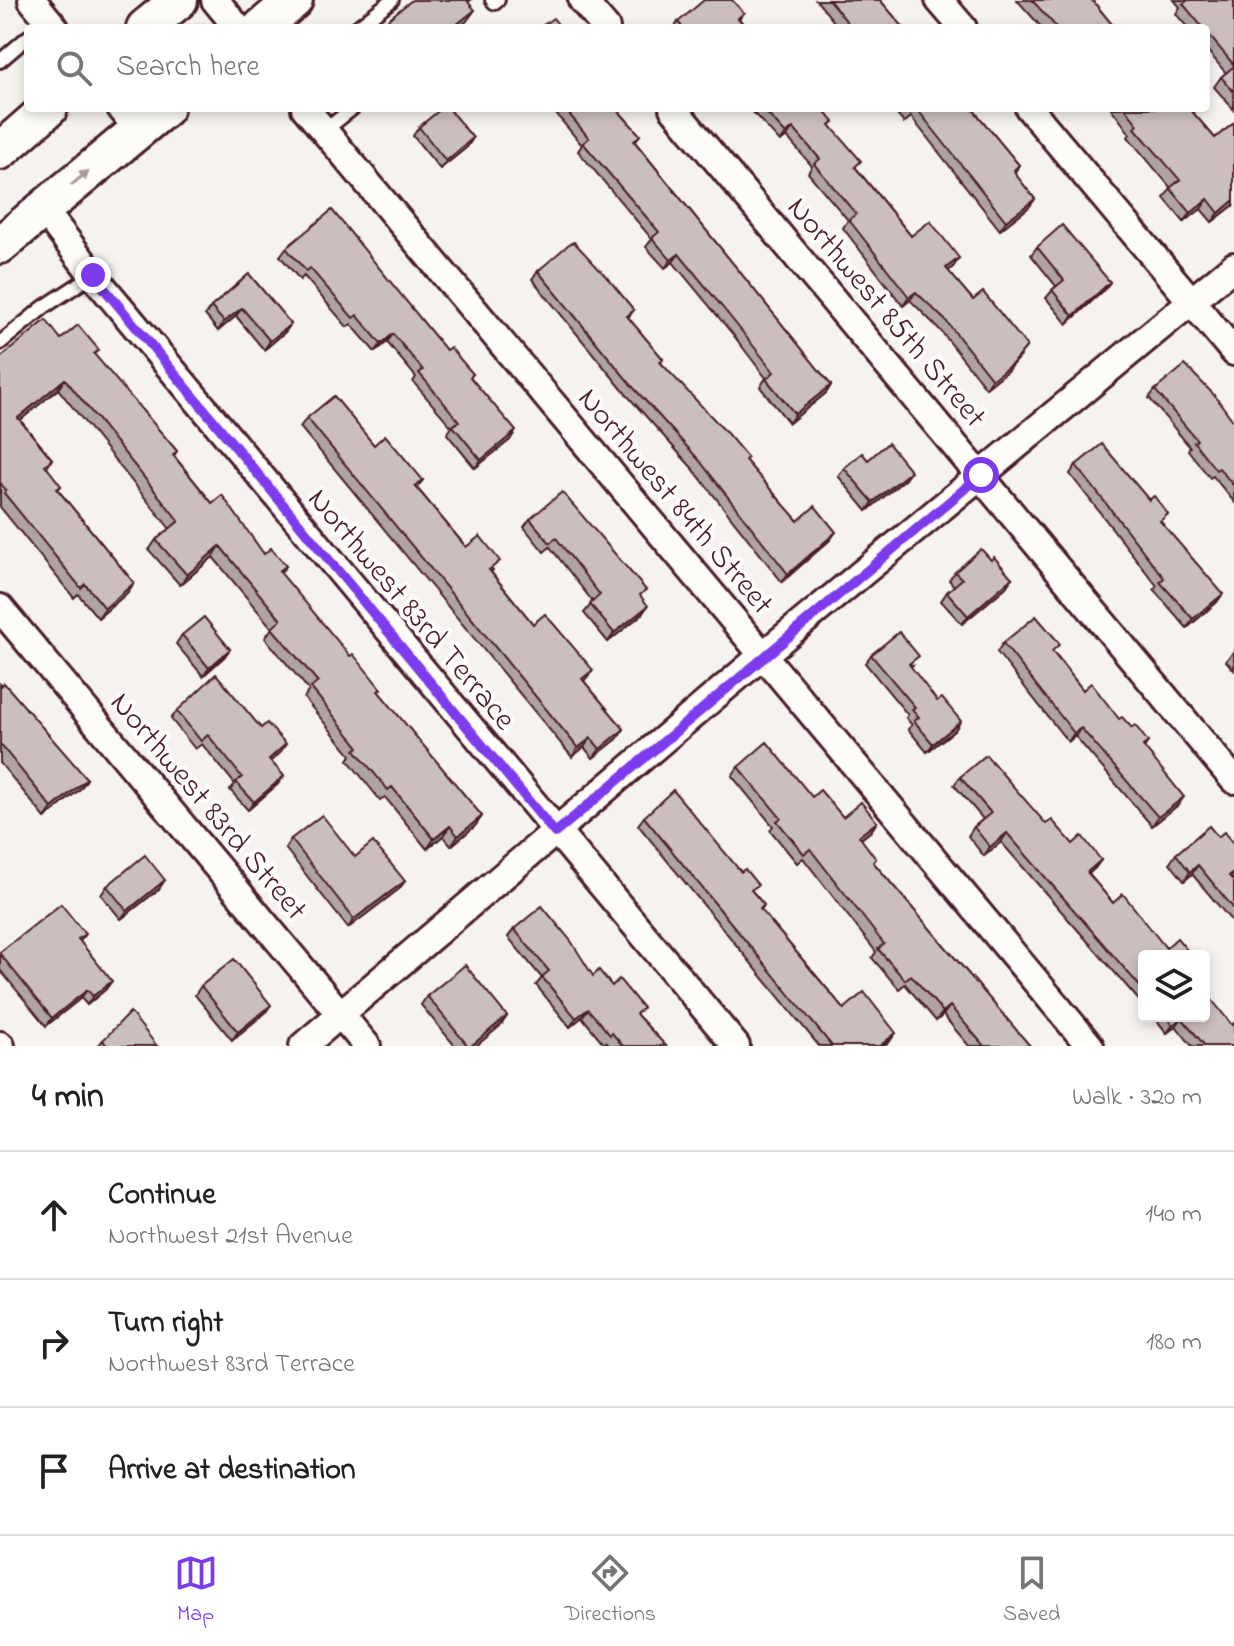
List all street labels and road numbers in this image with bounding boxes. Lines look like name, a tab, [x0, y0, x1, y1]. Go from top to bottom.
street label: Northwest 85th Street	[774, 187, 996, 439]
street label: Northwest 84th Street	[565, 378, 784, 626]
street label: Northwest 83rd Terrace	[295, 479, 526, 742]
street label: Northwest 83rd Street	[97, 683, 317, 932]

